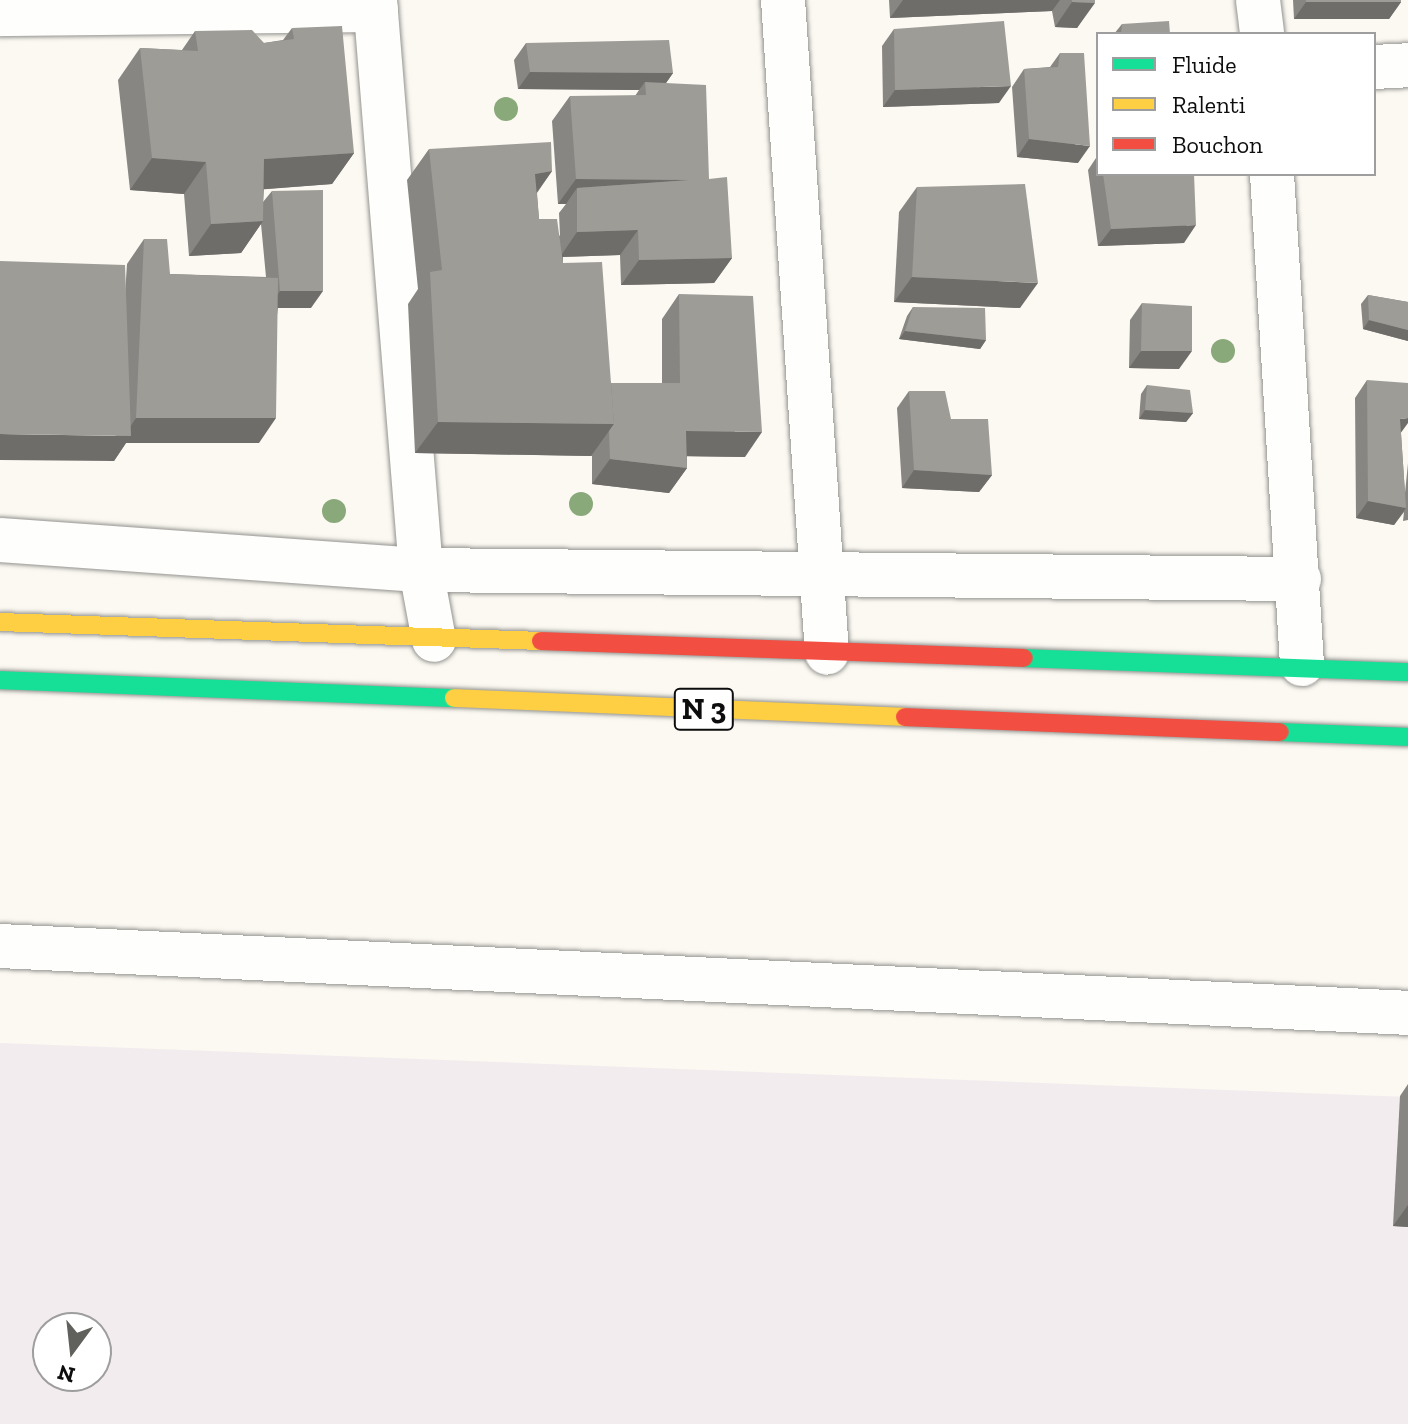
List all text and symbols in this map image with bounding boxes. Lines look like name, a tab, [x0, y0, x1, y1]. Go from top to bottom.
legend	[1096, 32, 1376, 176]
text: Fluide	[1172, 50, 1236, 79]
text: Ralenti	[1172, 90, 1245, 119]
text: Bouchon	[1172, 130, 1263, 159]
road number: N 3	[672, 683, 736, 735]
north arrow	[32, 1312, 112, 1392]
text: N	[55, 1359, 78, 1389]

